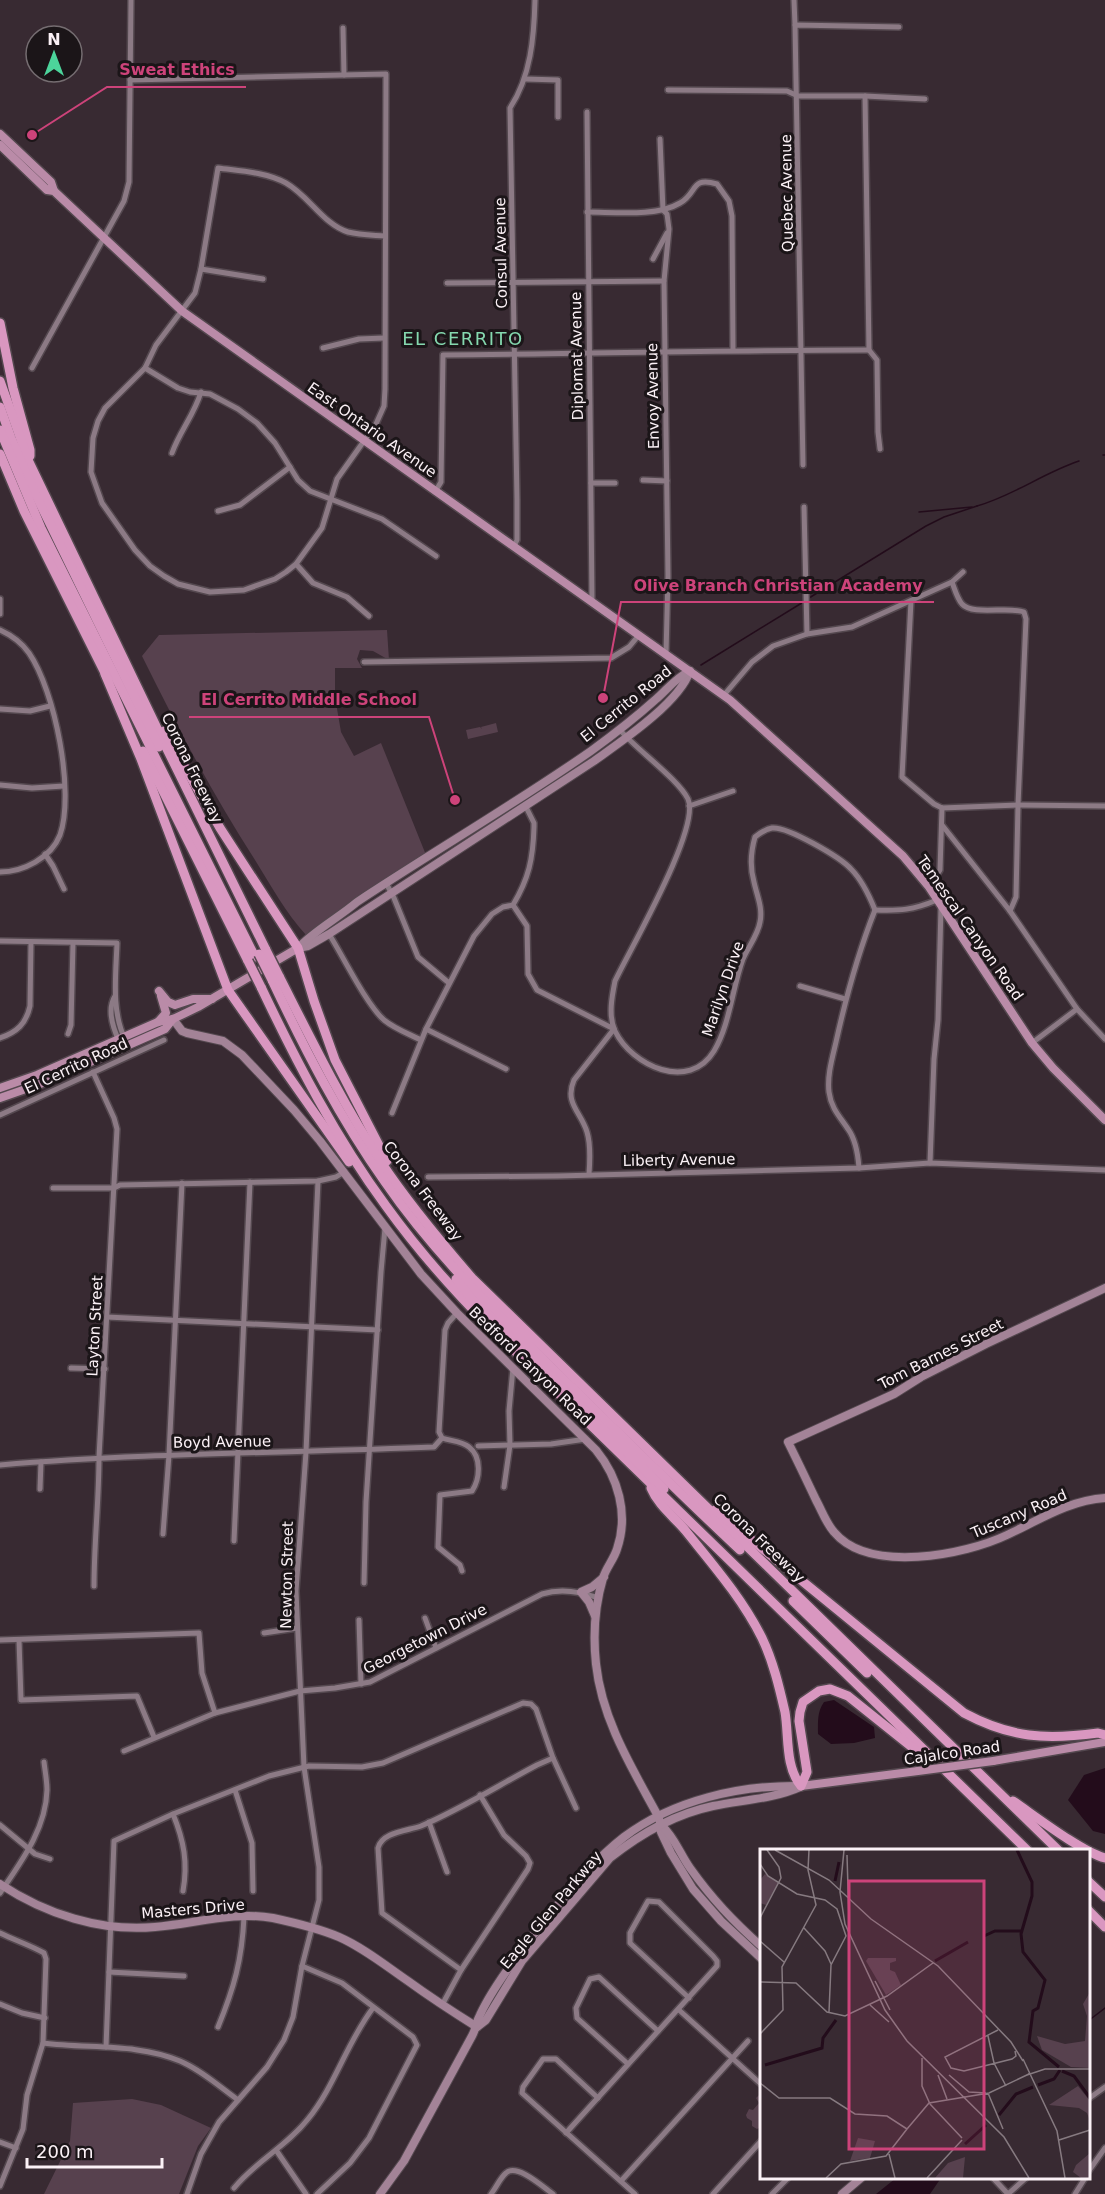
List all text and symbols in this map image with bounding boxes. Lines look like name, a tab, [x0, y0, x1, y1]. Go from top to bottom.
north arrow	[24, 24, 84, 84]
text: N	[47, 30, 61, 49]
callout: Sweat Ethics	[107, 53, 246, 87]
text: Sweat Ethics	[119, 60, 235, 79]
street label: Quebec Avenue	[777, 134, 797, 252]
street label: Consul Avenue	[491, 197, 511, 309]
street label: Diplomat Avenue	[567, 291, 587, 421]
district label: EL CERRITO	[402, 328, 524, 349]
street label: Envoy Avenue	[643, 343, 663, 449]
street label: East Ontario Avenue	[304, 379, 440, 481]
callout: Olive Branch Christian Academy	[621, 568, 934, 602]
text: Olive Branch Christian Academy	[633, 576, 923, 595]
street label: El Cerrito Road	[577, 662, 675, 746]
callout: El Cerrito Middle School	[189, 683, 429, 717]
text: El Cerrito Middle School	[201, 690, 417, 709]
street label: Corona Freeway	[158, 710, 227, 826]
street label: Temescal Canyon Road	[912, 851, 1027, 1004]
street label: Marilyn Drive	[698, 939, 748, 1039]
street label: El Cerrito Road	[22, 1034, 130, 1098]
street label: Corona Freeway	[380, 1138, 466, 1245]
street label: Liberty Avenue	[622, 1150, 736, 1170]
street label: Layton Street	[83, 1275, 107, 1377]
street label: Bedford Canyon Road	[465, 1303, 595, 1429]
street label: Tom Barnes Street	[875, 1315, 1006, 1394]
street label: Boyd Avenue	[173, 1432, 271, 1452]
street label: Tuscany Road	[967, 1486, 1070, 1543]
street label: Corona Freeway	[709, 1490, 809, 1586]
street label: Newton Street	[277, 1521, 297, 1629]
street label: Georgetown Drive	[360, 1600, 490, 1678]
street label: Cajalco Road	[903, 1737, 1001, 1769]
street label: Eagle Glen Parkway	[496, 1847, 606, 1973]
inset map	[760, 1849, 1090, 2179]
street label: Masters Drive	[141, 1896, 245, 1922]
scale bar	[27, 2131, 162, 2169]
text: 200 m	[36, 2141, 94, 2162]

